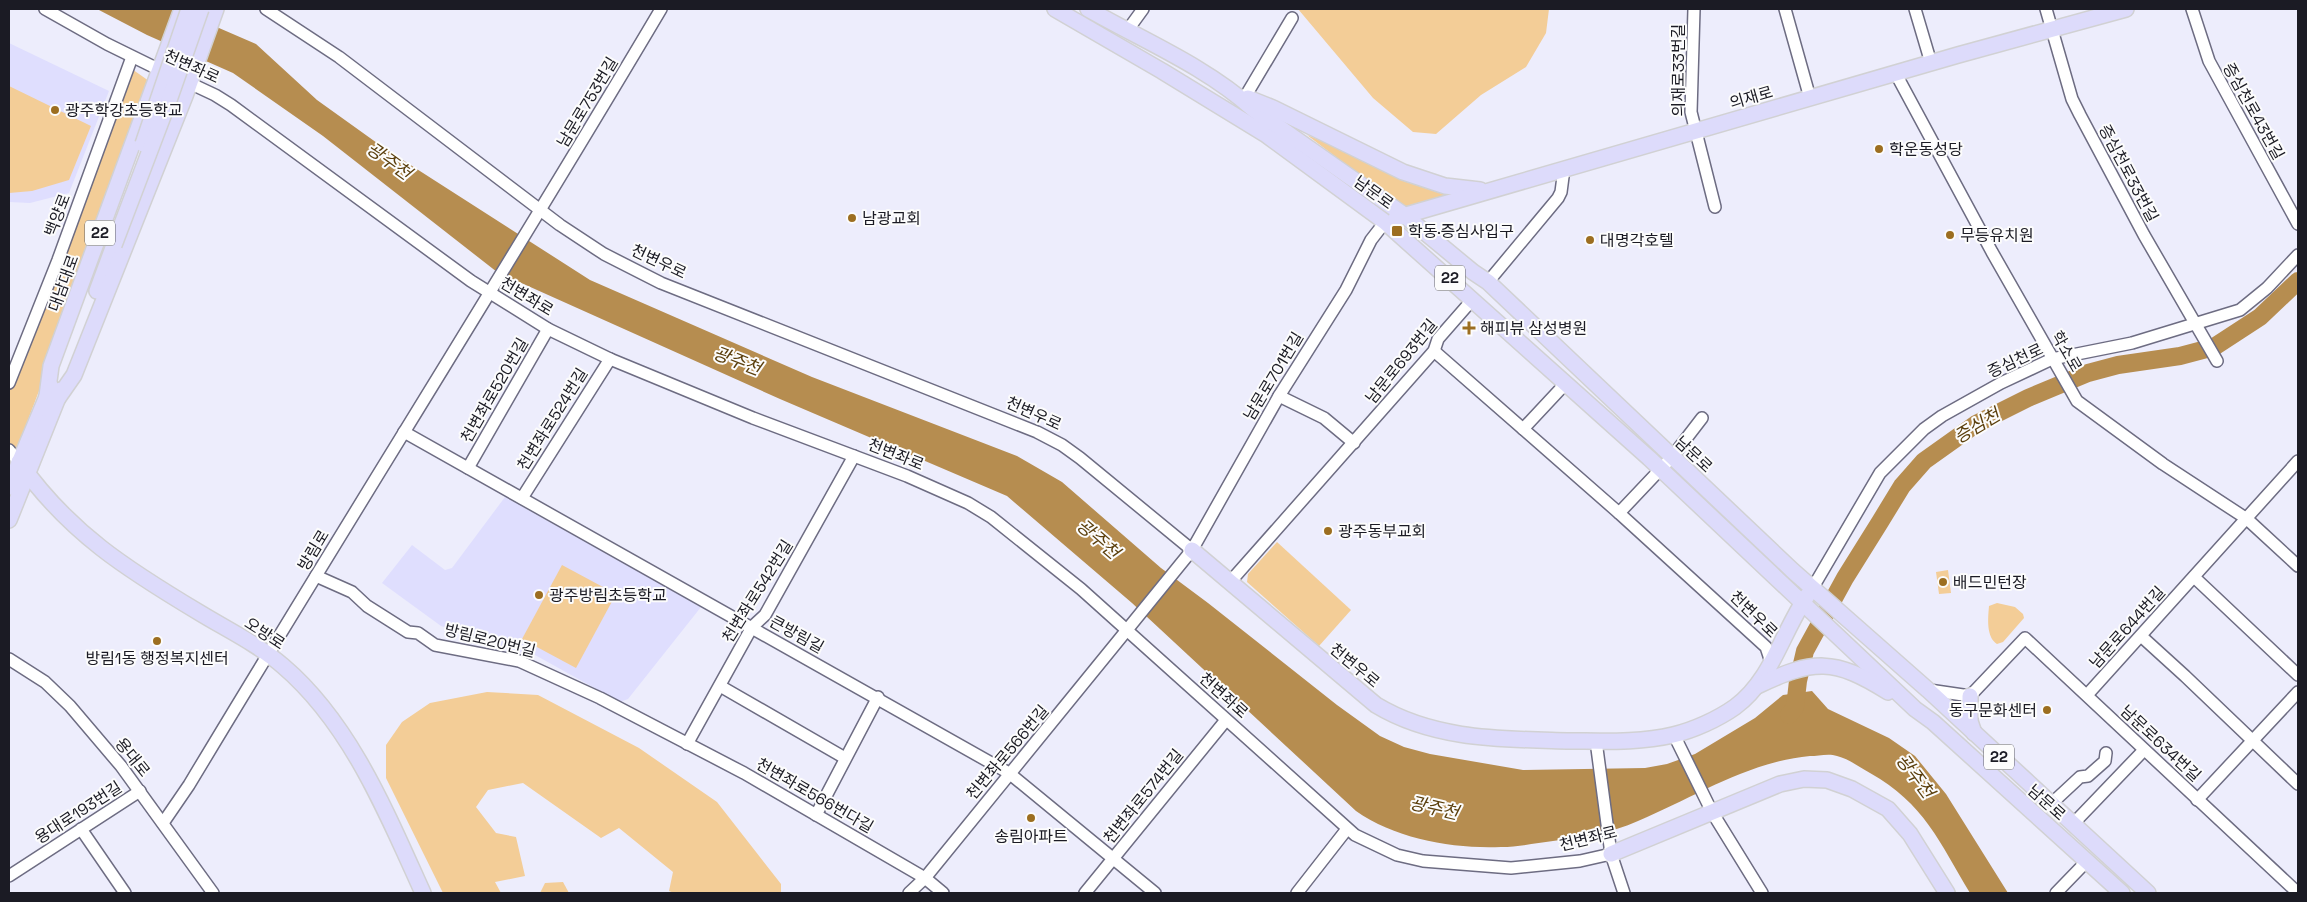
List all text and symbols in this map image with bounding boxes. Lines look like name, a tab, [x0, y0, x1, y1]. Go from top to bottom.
street label: 의재로33번길	[1668, 24, 1689, 116]
street label: 천변좌로	[161, 45, 223, 88]
street label: 남문로753번길	[552, 53, 623, 151]
street label: 증심천로43번길	[2218, 59, 2289, 164]
street label: 의재로	[1727, 81, 1776, 114]
place label: 광주학강초등학교	[65, 100, 183, 121]
marker: 광주학강초등학교	[49, 104, 61, 116]
street label: 증심천로33번길	[2094, 121, 2163, 226]
water label: 광주천	[362, 137, 418, 186]
place label: 학운동성당	[1889, 139, 1963, 160]
marker: 학운동성당	[1873, 143, 1885, 155]
street label: 남문로	[1350, 171, 1398, 214]
street label: 백양로	[40, 191, 75, 240]
place label: 남광교회	[862, 208, 921, 229]
marker: 남광교회	[846, 212, 858, 224]
road number: 22	[85, 220, 115, 246]
place label: 학동·증심사입구	[1408, 221, 1514, 242]
marker: 학동·증심사입구	[1390, 224, 1404, 238]
place label: 무등유치원	[1960, 225, 2034, 246]
marker: 무등유치원	[1944, 229, 1956, 241]
place label: 대명각호텔	[1600, 230, 1674, 251]
marker: 대명각호텔	[1584, 234, 1596, 246]
street label: 천변우로	[628, 239, 690, 284]
street label: 대남대로	[44, 252, 83, 314]
road number: 22	[1435, 266, 1465, 290]
street label: 천변좌로	[496, 272, 558, 321]
street label: 남문로693번길	[1361, 315, 1442, 408]
place label: 해피뷰 삼성병원	[1480, 318, 1587, 339]
marker: 해피뷰 삼성병원	[1462, 321, 1476, 335]
street label: 학소로	[2046, 327, 2087, 376]
street label: 남문로701번길	[1239, 328, 1308, 424]
street label: 천변좌로520번길	[456, 334, 533, 446]
street label: 증심천로	[1984, 338, 2047, 382]
water label: 광주천	[710, 341, 767, 381]
street label: 천변좌로524번길	[513, 364, 592, 474]
street label: 천변우로	[1003, 392, 1065, 435]
water label: 증심천	[1950, 402, 2006, 448]
street label: 남문로	[1670, 432, 1717, 477]
street label: 천변좌로	[865, 434, 927, 475]
water label: 광주천	[1072, 514, 1126, 565]
place label: 광주동부교회	[1338, 521, 1426, 542]
marker: 광주동부교회	[1322, 525, 1334, 537]
street label: 방림로	[293, 526, 334, 575]
street label: 천변좌로542번길	[717, 536, 797, 647]
place label: 배드민턴장	[1953, 572, 2027, 593]
marker: 배드민턴장	[1937, 576, 1949, 588]
street label: 남문로644번길	[2085, 582, 2170, 673]
place label: 광주방림초등학교	[549, 585, 667, 606]
street label: 천변우로	[1725, 586, 1782, 643]
marker: 광주방림초등학교	[533, 589, 545, 601]
street label: 큰방림길	[766, 611, 828, 658]
street label: 오방로	[240, 613, 289, 654]
street label: 방림로20번길	[442, 619, 538, 662]
marker: 방림1동 행정복지센터	[151, 635, 163, 647]
street label: 천변우로	[1325, 638, 1384, 693]
place label: 방림1동 행정복지센터	[85, 648, 229, 669]
street label: 천변좌로	[1195, 668, 1253, 723]
place label: 동구문화센터	[1949, 700, 2037, 721]
street label: 천변좌로566번길	[962, 701, 1053, 804]
street label: 남문로634번길	[2116, 701, 2206, 786]
marker: 동구문화센터	[2041, 704, 2053, 716]
street label: 용대로	[111, 734, 155, 781]
road number: 22	[1984, 744, 2014, 770]
street label: 천변좌로574번길	[1099, 745, 1188, 848]
water label: 광주천	[1891, 749, 1941, 804]
street label: 천변좌로566번다길	[752, 753, 877, 838]
street label: 용대로193번길	[31, 776, 126, 848]
street label: 남문로	[2023, 780, 2070, 825]
water label: 광주천	[1407, 791, 1463, 825]
marker: 송림아파트	[1025, 812, 1037, 824]
street label: 천변좌로	[1557, 821, 1619, 856]
place label: 송림아파트	[994, 826, 1068, 847]

